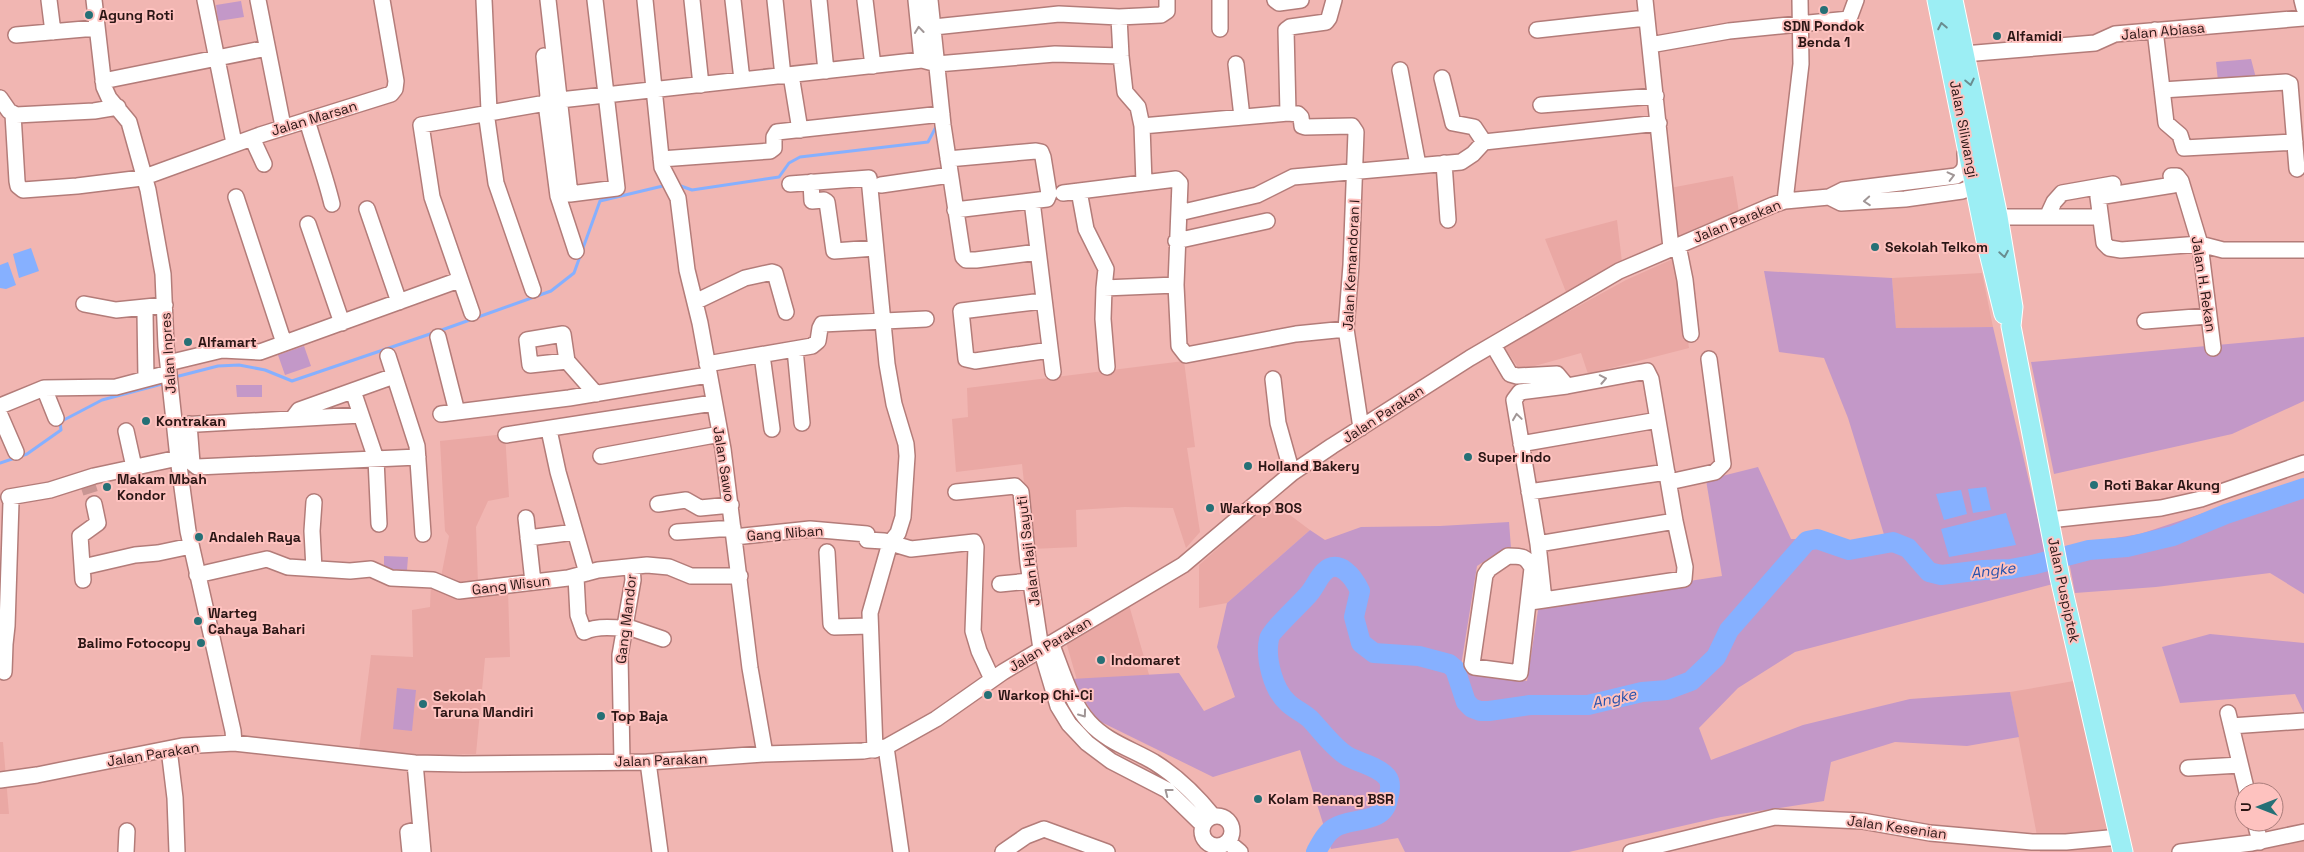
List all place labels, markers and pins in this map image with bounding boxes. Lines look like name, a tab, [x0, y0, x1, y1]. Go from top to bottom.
marker: SDN Pondok Benda 1	[1818, 4, 1830, 16]
place label: Agung Roti	[99, 6, 174, 24]
marker: Agung Roti	[83, 9, 95, 21]
place label: SDN Pondok Benda 1	[1783, 17, 1865, 51]
place label: Alfamidi	[2007, 27, 2062, 45]
marker: Alfamidi	[1991, 30, 2003, 42]
place label: Sekolah Telkom	[1885, 238, 1988, 256]
marker: Sekolah Telkom	[1869, 241, 1881, 253]
place label: Alfamart	[198, 333, 257, 351]
marker: Alfamart	[182, 336, 194, 348]
place label: Kontrakan	[156, 412, 226, 430]
marker: Kontrakan	[140, 415, 152, 427]
place label: Super Indo	[1478, 448, 1551, 466]
marker: Super Indo	[1462, 451, 1474, 463]
place label: Holland Bakery	[1258, 457, 1360, 475]
marker: Holland Bakery	[1242, 460, 1254, 472]
place label: Makam Mbah Kondor	[117, 470, 207, 504]
place label: Roti Bakar Akung	[2104, 476, 2220, 494]
marker: Roti Bakar Akung	[2088, 479, 2100, 491]
marker: Makam Mbah Kondor	[101, 481, 113, 493]
place label: Warkop BOS	[1220, 499, 1302, 517]
marker: Warkop BOS	[1204, 502, 1216, 514]
place label: Andaleh Raya	[209, 528, 301, 546]
marker: Andaleh Raya	[193, 531, 205, 543]
place label: Warteg Cahaya Bahari	[208, 604, 305, 638]
marker: Warteg Cahaya Bahari	[192, 615, 204, 627]
place label: Balimo Fotocopy	[77, 634, 191, 652]
marker: Balimo Fotocopy	[195, 637, 207, 649]
place label: Indomaret	[1111, 651, 1180, 669]
marker: Indomaret	[1095, 654, 1107, 666]
place label: Warkop Chi-Ci	[998, 686, 1093, 704]
place label: Sekolah Taruna Mandiri	[433, 687, 534, 721]
marker: Warkop Chi-Ci	[982, 689, 994, 701]
marker: Sekolah Taruna Mandiri	[417, 698, 429, 710]
place label: Top Baja	[611, 707, 668, 725]
marker: Top Baja	[595, 710, 607, 722]
place label: Kolam Renang BSR	[1268, 790, 1394, 808]
marker: Kolam Renang BSR	[1252, 793, 1264, 805]

